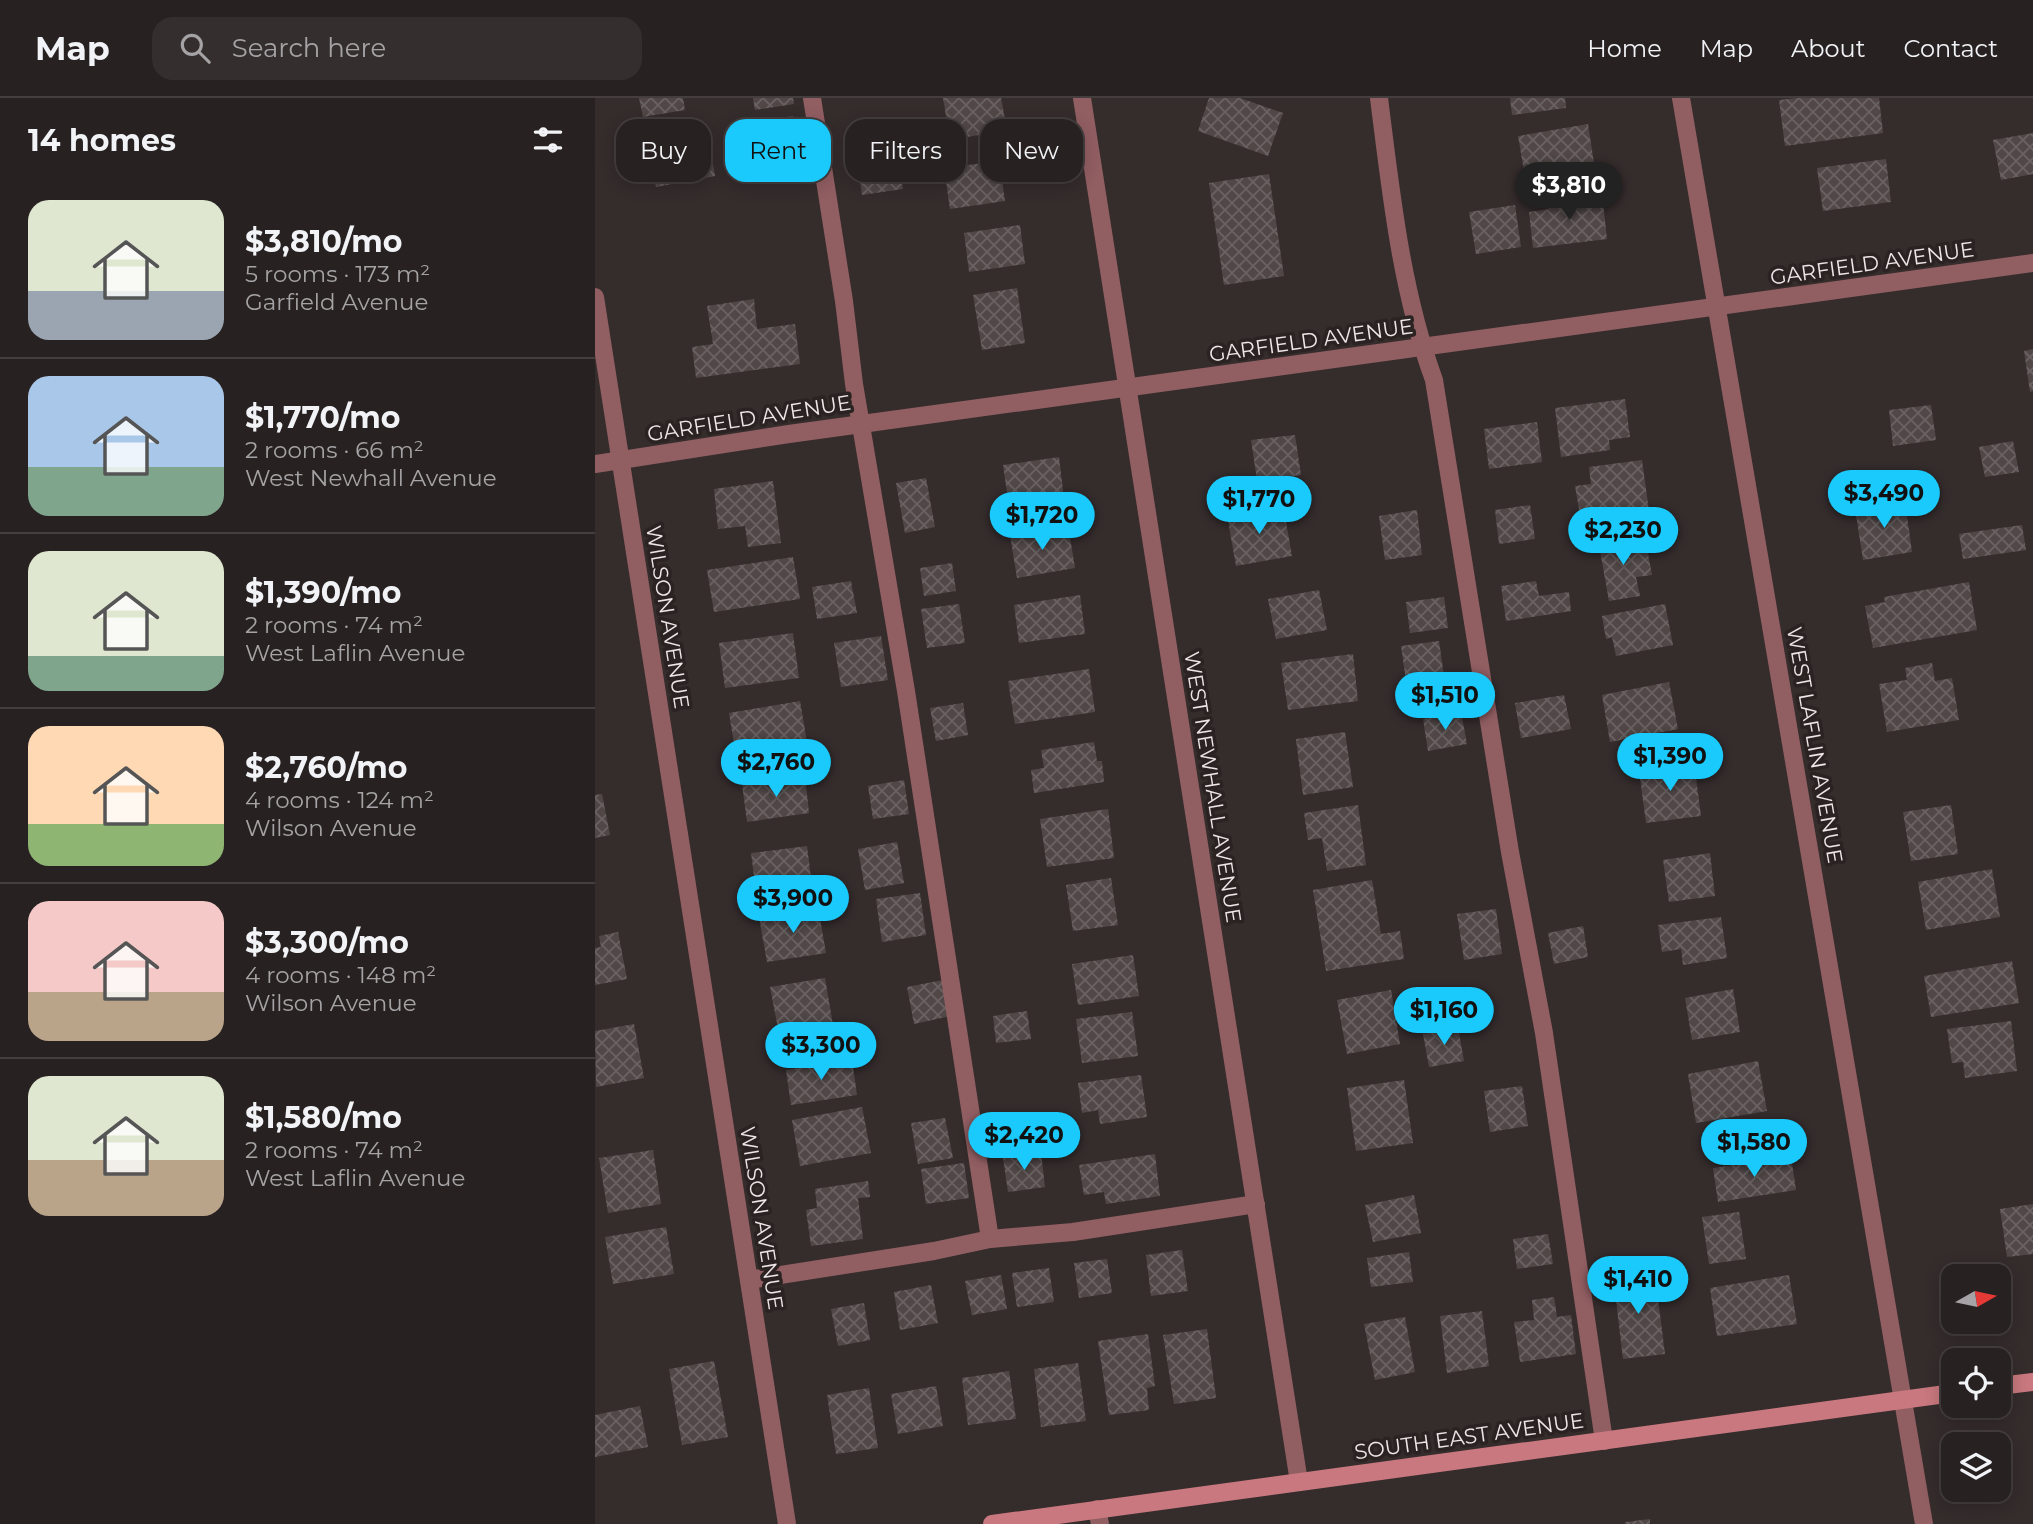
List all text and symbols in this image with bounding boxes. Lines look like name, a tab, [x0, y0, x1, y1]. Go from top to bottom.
search box	[152, 17, 642, 80]
text: Map	[35, 28, 110, 68]
icon: search	[176, 29, 214, 67]
text: Search here	[232, 32, 386, 64]
text: Home	[1587, 34, 1662, 63]
text: Map	[1700, 34, 1753, 63]
text: About	[1791, 34, 1865, 63]
text: Contact	[1903, 34, 1998, 63]
chip: Buy	[616, 119, 711, 182]
chip: Rent	[725, 119, 831, 182]
chip: Filters	[845, 119, 966, 182]
chip: New	[980, 119, 1083, 182]
icon: filters	[529, 121, 567, 159]
text: 14 homes	[28, 122, 176, 159]
pin: $3,810	[1512, 162, 1626, 222]
text: $3,810	[1532, 171, 1606, 199]
text: $3,810/mo	[245, 223, 402, 260]
icon: home	[84, 228, 168, 312]
street label: GARFIELD AVENUE	[1768, 236, 1976, 290]
text: 5 rooms · 173 m²	[245, 260, 430, 288]
text: Garfield Avenue	[245, 288, 428, 316]
street label: GARFIELD AVENUE	[1207, 313, 1415, 367]
street label: GARFIELD AVENUE	[645, 390, 853, 446]
text: $1,770/mo	[245, 399, 400, 436]
icon: home	[84, 404, 168, 488]
text: 2 rooms · 66 m²	[245, 436, 424, 464]
text: West Newhall Avenue	[245, 464, 497, 492]
pin: $3,490	[1827, 470, 1941, 530]
pin: $1,770	[1202, 476, 1316, 536]
text: $3,490	[1844, 479, 1924, 507]
text: $1,770	[1223, 485, 1295, 513]
pin: $1,720	[985, 492, 1099, 552]
text: $1,720	[1006, 501, 1078, 529]
pin: $2,230	[1566, 508, 1680, 567]
text: $2,230	[1584, 516, 1662, 544]
street label: WILSON AVENUE	[641, 524, 695, 710]
text: $1,390/mo	[245, 574, 402, 611]
icon: home	[84, 579, 168, 663]
text: 2 rooms · 74 m²	[245, 611, 423, 639]
street label: WEST LAFLIN AVENUE	[1782, 625, 1848, 865]
text: West Laflin Avenue	[245, 639, 465, 667]
street label: WEST NEWHALL AVENUE	[1179, 650, 1247, 924]
pin: $1,510	[1388, 672, 1502, 732]
text: $1,510	[1411, 681, 1479, 709]
pin: $1,390	[1613, 734, 1727, 793]
pin: $2,760	[719, 740, 833, 799]
text: $1,390	[1633, 742, 1707, 770]
text: $2,760	[737, 748, 815, 776]
text: $2,760/mo	[245, 749, 407, 786]
icon: home	[84, 754, 168, 838]
text: 4 rooms · 124 m²	[245, 786, 434, 814]
text: Wilson Avenue	[245, 814, 417, 842]
pin: $3,900	[736, 876, 850, 935]
text: $3,900	[753, 884, 833, 912]
text: $3,300/mo	[245, 924, 409, 961]
icon: home	[84, 929, 168, 1013]
text: 4 rooms · 148 m²	[245, 961, 436, 989]
pin: $1,160	[1387, 988, 1501, 1047]
text: Wilson Avenue	[245, 989, 417, 1017]
text: $1,160	[1410, 996, 1478, 1024]
pin: $3,300	[764, 1023, 878, 1082]
text: $3,300	[781, 1031, 861, 1059]
text: $1,580/mo	[245, 1099, 402, 1136]
icon: home	[84, 1104, 168, 1188]
pin: $2,420	[967, 1112, 1081, 1172]
pin: $1,580	[1697, 1119, 1811, 1179]
text: $2,420	[984, 1121, 1064, 1149]
street label: WILSON AVENUE	[735, 1125, 789, 1311]
text: $1,580	[1717, 1128, 1791, 1156]
text: 2 rooms · 74 m²	[245, 1136, 423, 1164]
text: West Laflin Avenue	[245, 1164, 465, 1192]
pin: $1,410	[1581, 1256, 1695, 1316]
north arrow	[1941, 1264, 2011, 1334]
map controls	[1941, 1264, 2011, 1502]
text: $1,410	[1603, 1265, 1673, 1293]
button: locate	[1941, 1348, 2011, 1418]
street label: SOUTH EAST AVENUE	[1353, 1408, 1585, 1464]
button: layers	[1941, 1432, 2011, 1502]

